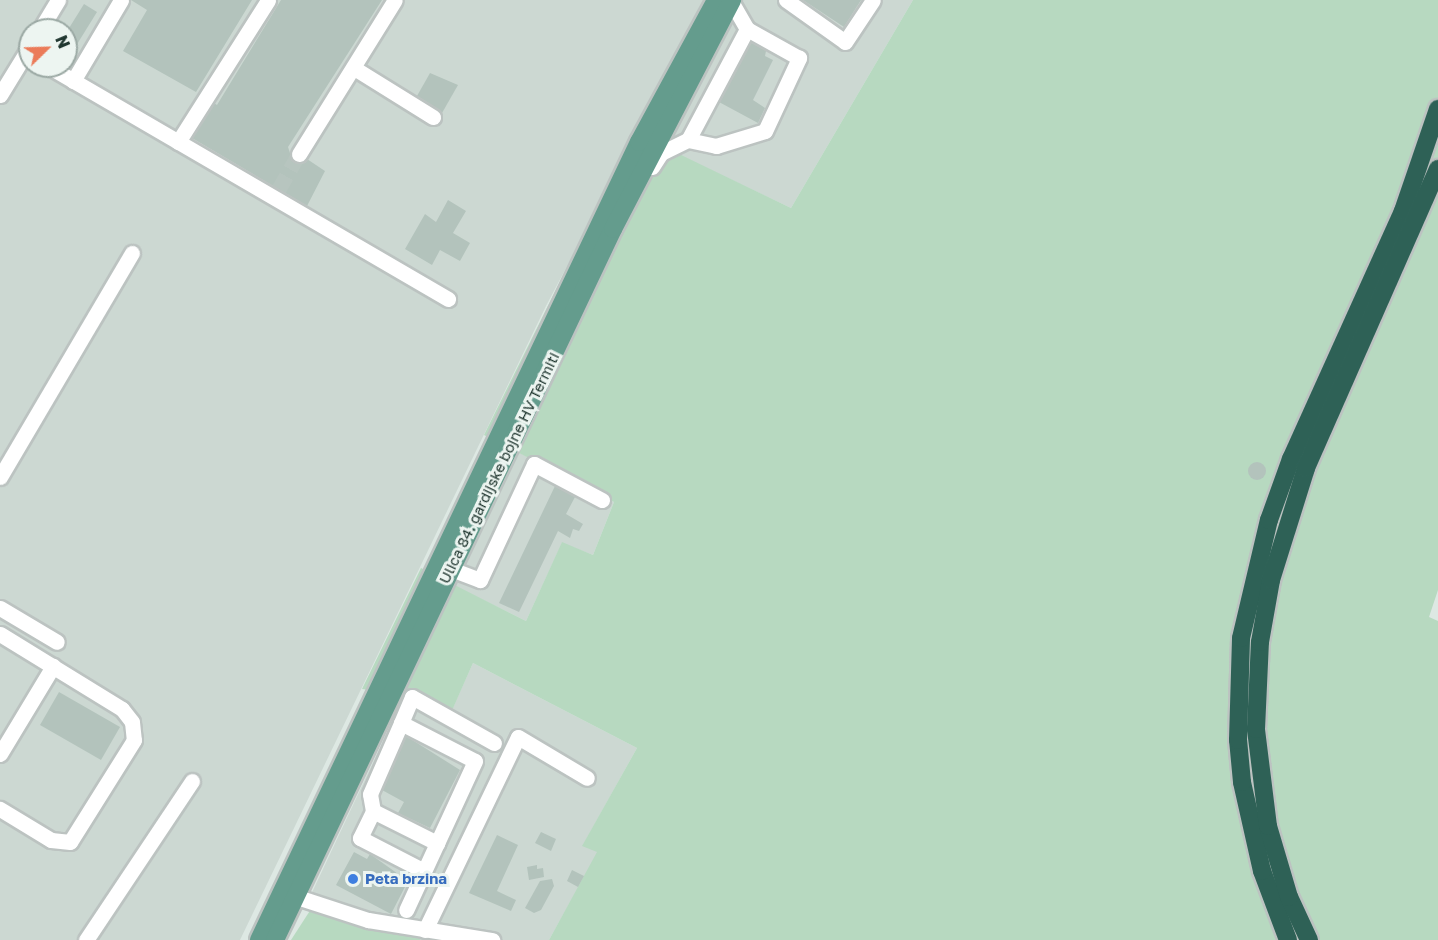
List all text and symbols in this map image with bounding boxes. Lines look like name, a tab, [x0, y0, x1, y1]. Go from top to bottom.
north arrow	[18, 18, 78, 78]
text: N	[51, 32, 74, 51]
street label: Ulica 84. gardijske bojne HV Termiti	[435, 350, 563, 586]
place label: Peta brzina	[365, 870, 447, 888]
marker: Peta brzina	[346, 872, 360, 886]

